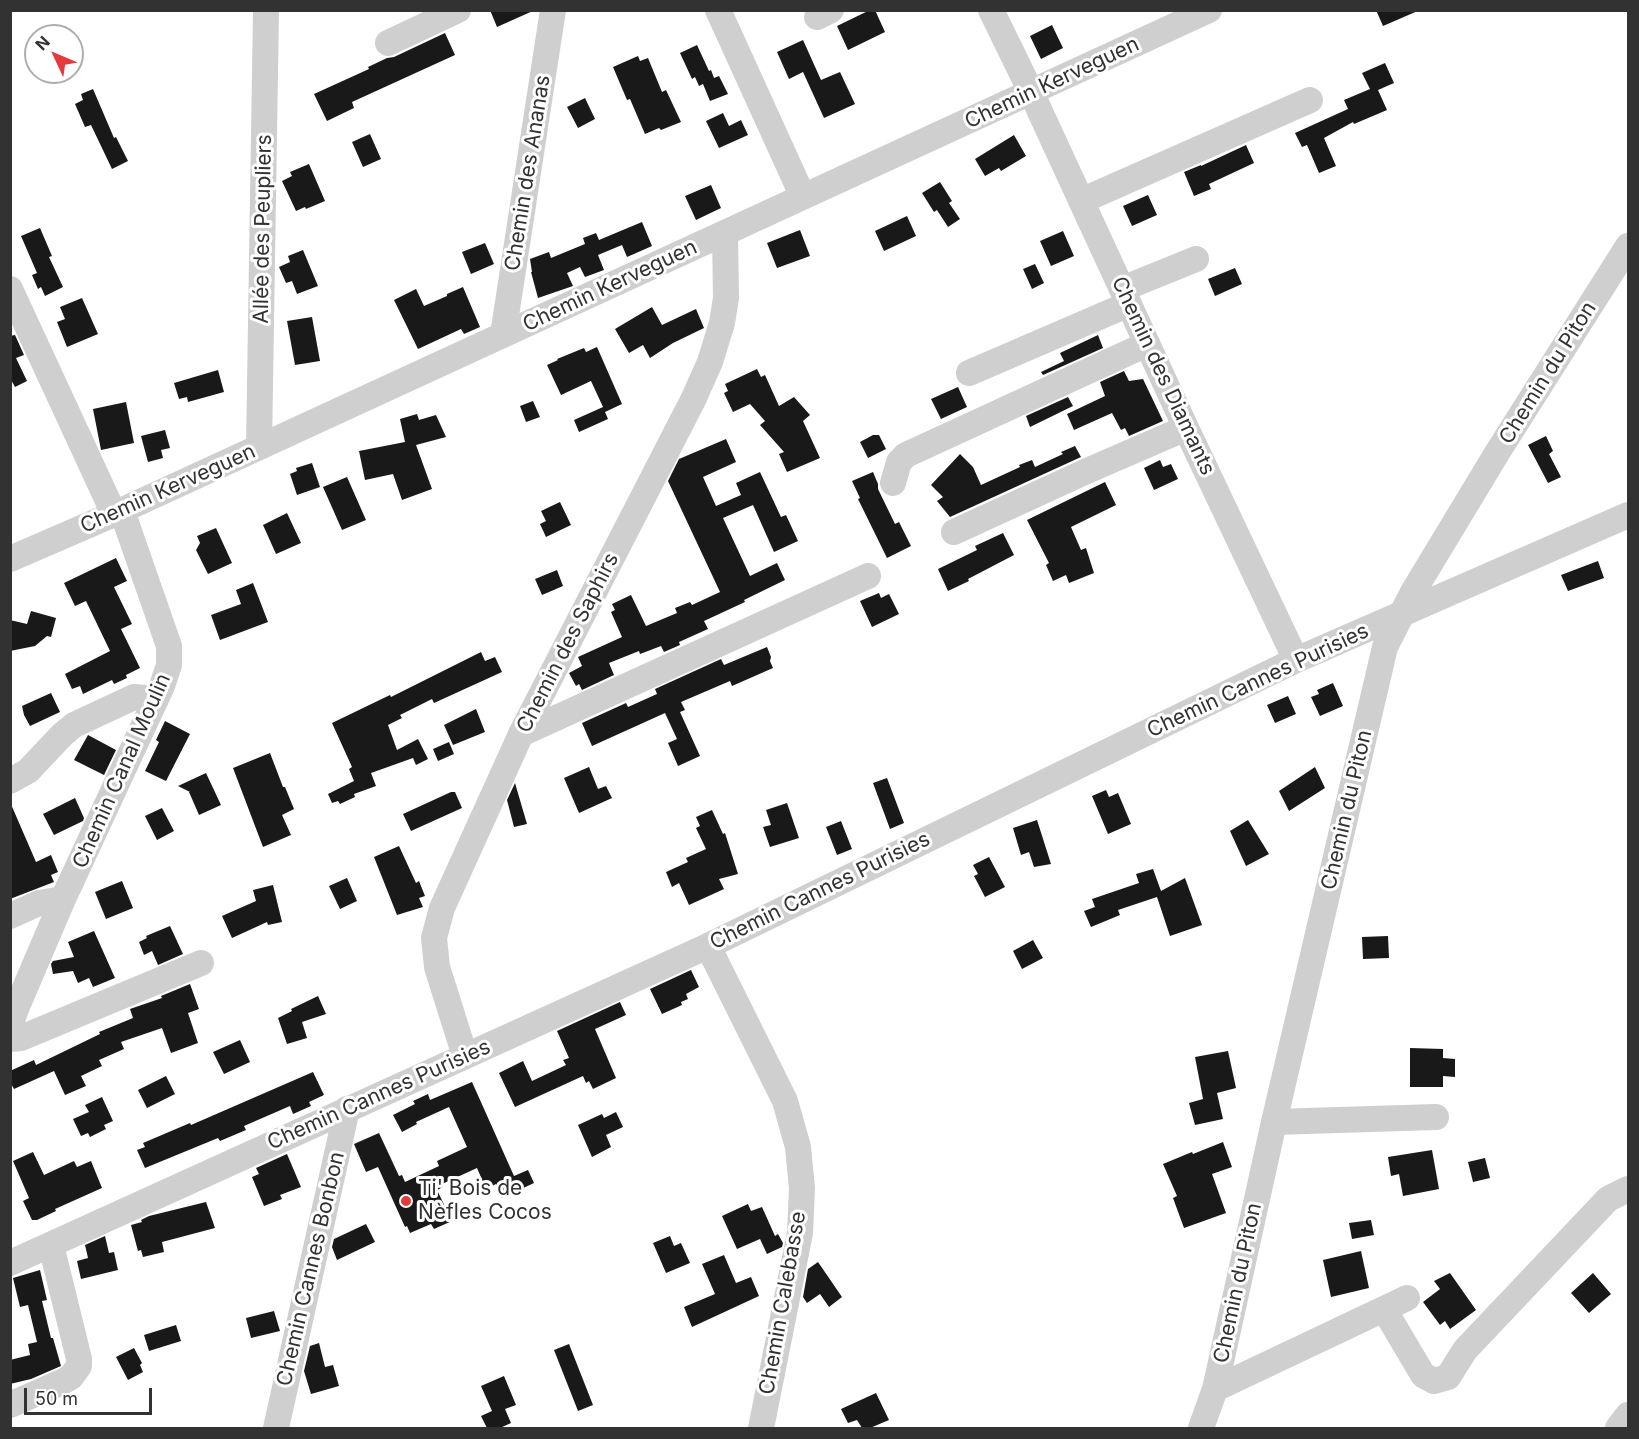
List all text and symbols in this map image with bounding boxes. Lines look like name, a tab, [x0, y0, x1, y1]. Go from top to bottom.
north arrow	[24, 24, 84, 84]
text: N	[31, 32, 54, 54]
street label: Chemin Kerveguen	[961, 32, 1143, 134]
street label: Chemin des Ananas	[500, 73, 556, 273]
street label: Allée des Peupliers	[249, 134, 277, 324]
street label: Chemin Kerveguen	[519, 235, 701, 337]
street label: Chemin des Diamants	[1106, 273, 1220, 479]
street label: Chemin du Piton	[1494, 297, 1602, 449]
street label: Chemin Kerveguen	[76, 439, 260, 539]
street label: Chemin des Saphirs	[512, 549, 624, 737]
street label: Chemin Cannes Purisies	[1143, 619, 1373, 743]
street label: Chemin Canal Moulin	[68, 670, 176, 872]
street label: Chemin du Piton	[1316, 728, 1378, 892]
street label: Chemin Cannes Purisies	[706, 827, 934, 955]
street label: Chemin Cannes Purisies	[264, 1034, 494, 1156]
street label: Chemin Cannes Bonbon	[272, 1149, 350, 1389]
place label: Ti' Bois de Nèfles Cocos	[418, 1176, 552, 1226]
marker: Ti' Bois de Nèfles Cocos	[399, 1194, 413, 1208]
street label: Chemin du Piton	[1209, 1201, 1267, 1365]
street label: Chemin Calebasse	[754, 1209, 812, 1397]
scale bar	[27, 1376, 154, 1414]
text: 50 m	[35, 1388, 78, 1409]

